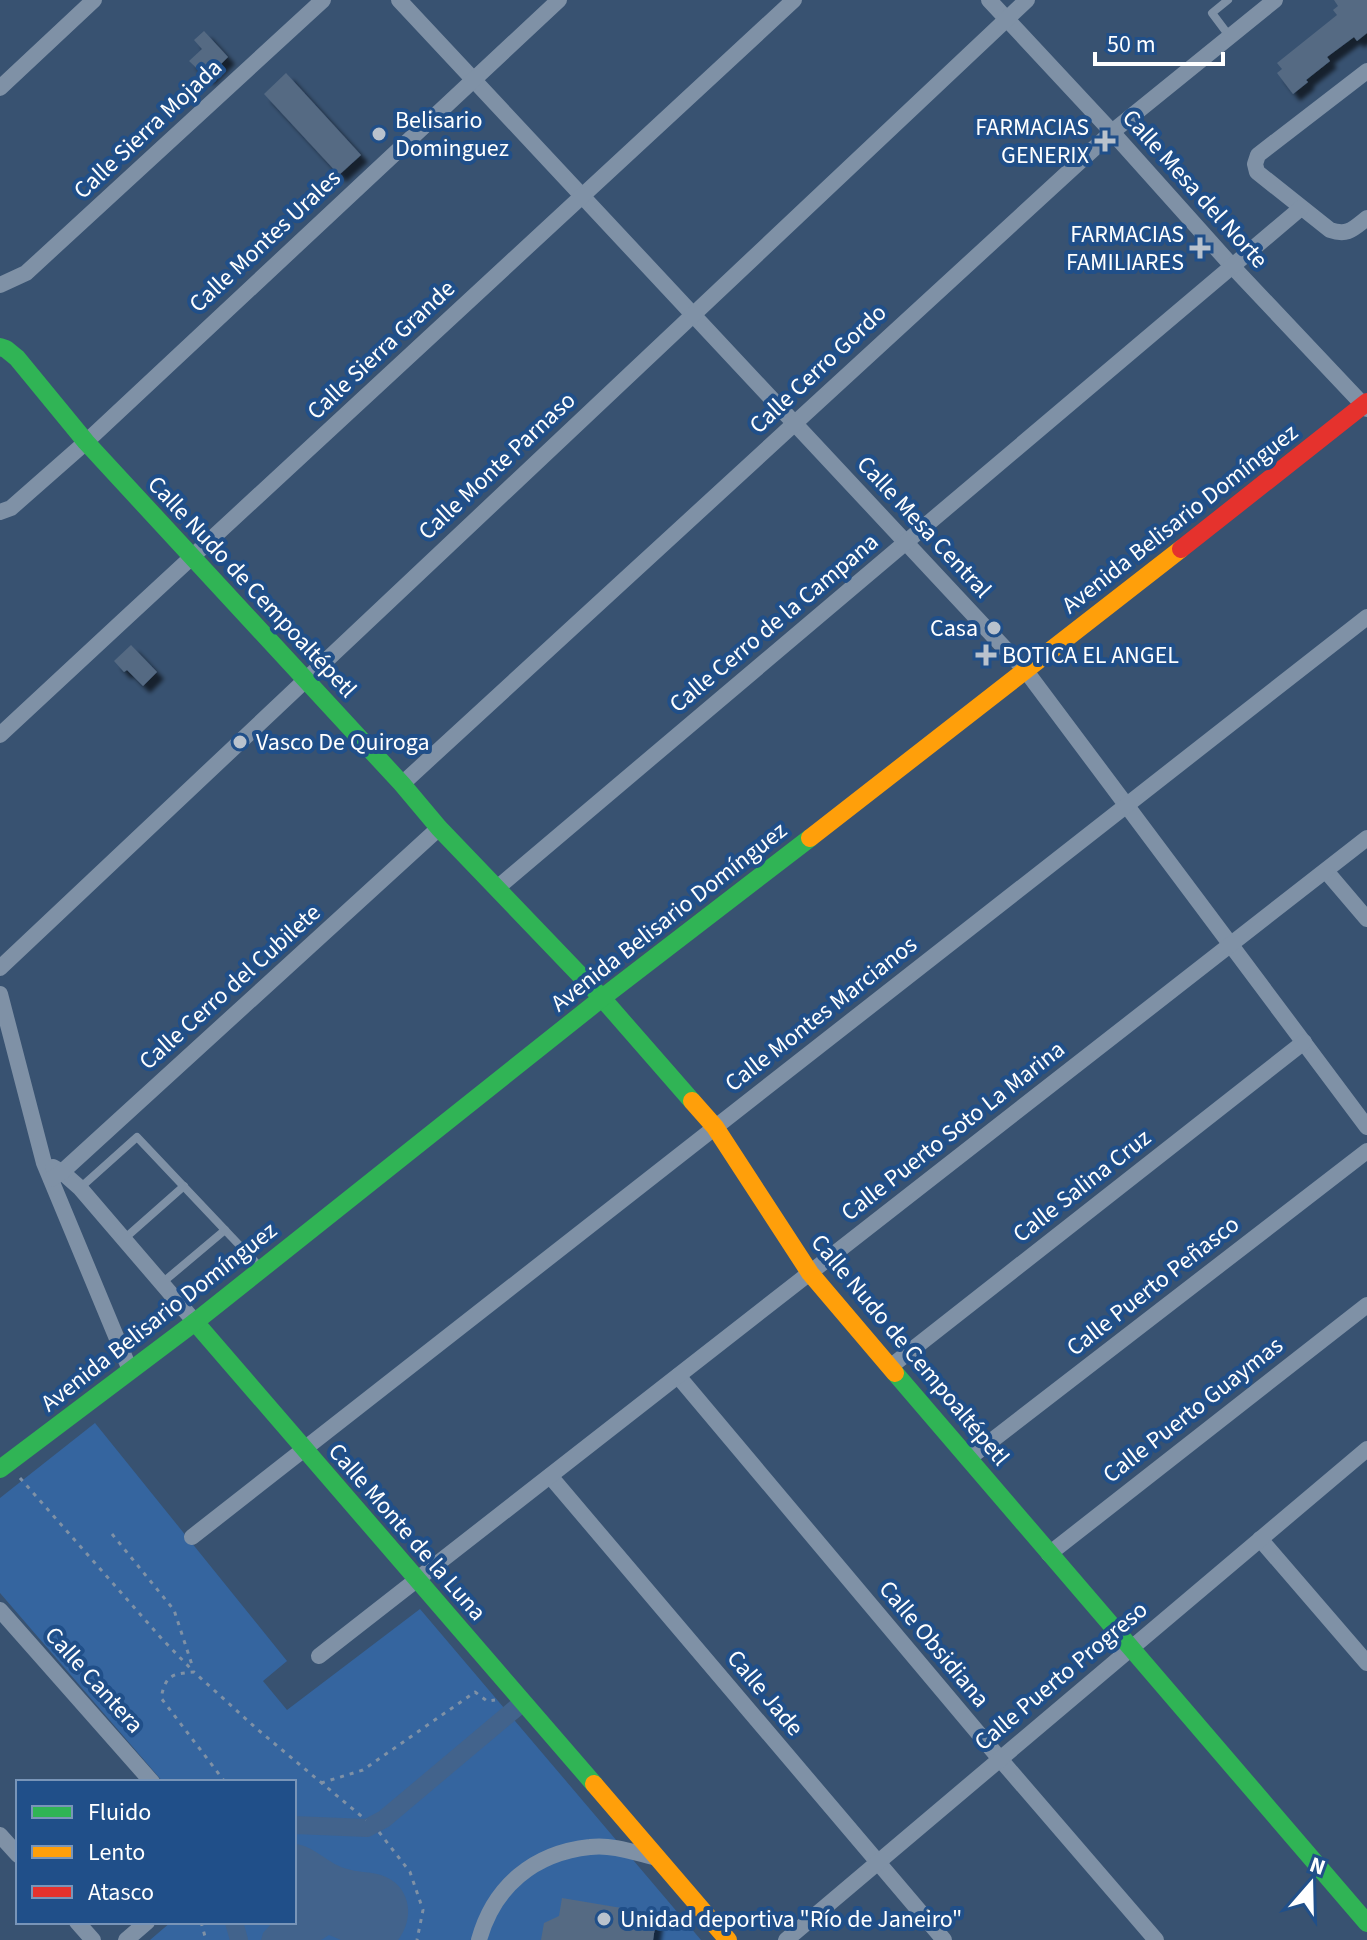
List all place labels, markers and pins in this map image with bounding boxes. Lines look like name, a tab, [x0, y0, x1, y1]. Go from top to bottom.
place label: Belisario Dominguez	[395, 103, 509, 166]
place label: FARMACIAS GENERIX	[975, 110, 1089, 173]
marker: Belisario Dominguez	[370, 125, 388, 143]
marker: FARMACIAS GENERIX	[1096, 132, 1114, 150]
place label: FARMACIAS FAMILIARES	[1066, 217, 1184, 280]
marker: FARMACIAS FAMILIARES	[1191, 239, 1209, 257]
place label: Casa	[930, 611, 978, 646]
marker: Casa	[985, 619, 1003, 637]
place label: BOTICA EL ANGEL	[1002, 638, 1179, 673]
marker: BOTICA EL ANGEL	[977, 646, 995, 664]
place label: Vasco De Quiroga	[256, 725, 429, 760]
marker: Vasco De Quiroga	[231, 733, 249, 751]
place label: Unidad deportiva "Río de Janeiro"	[620, 1902, 962, 1937]
marker: Unidad deportiva "Río de Janeiro"	[595, 1910, 613, 1928]

